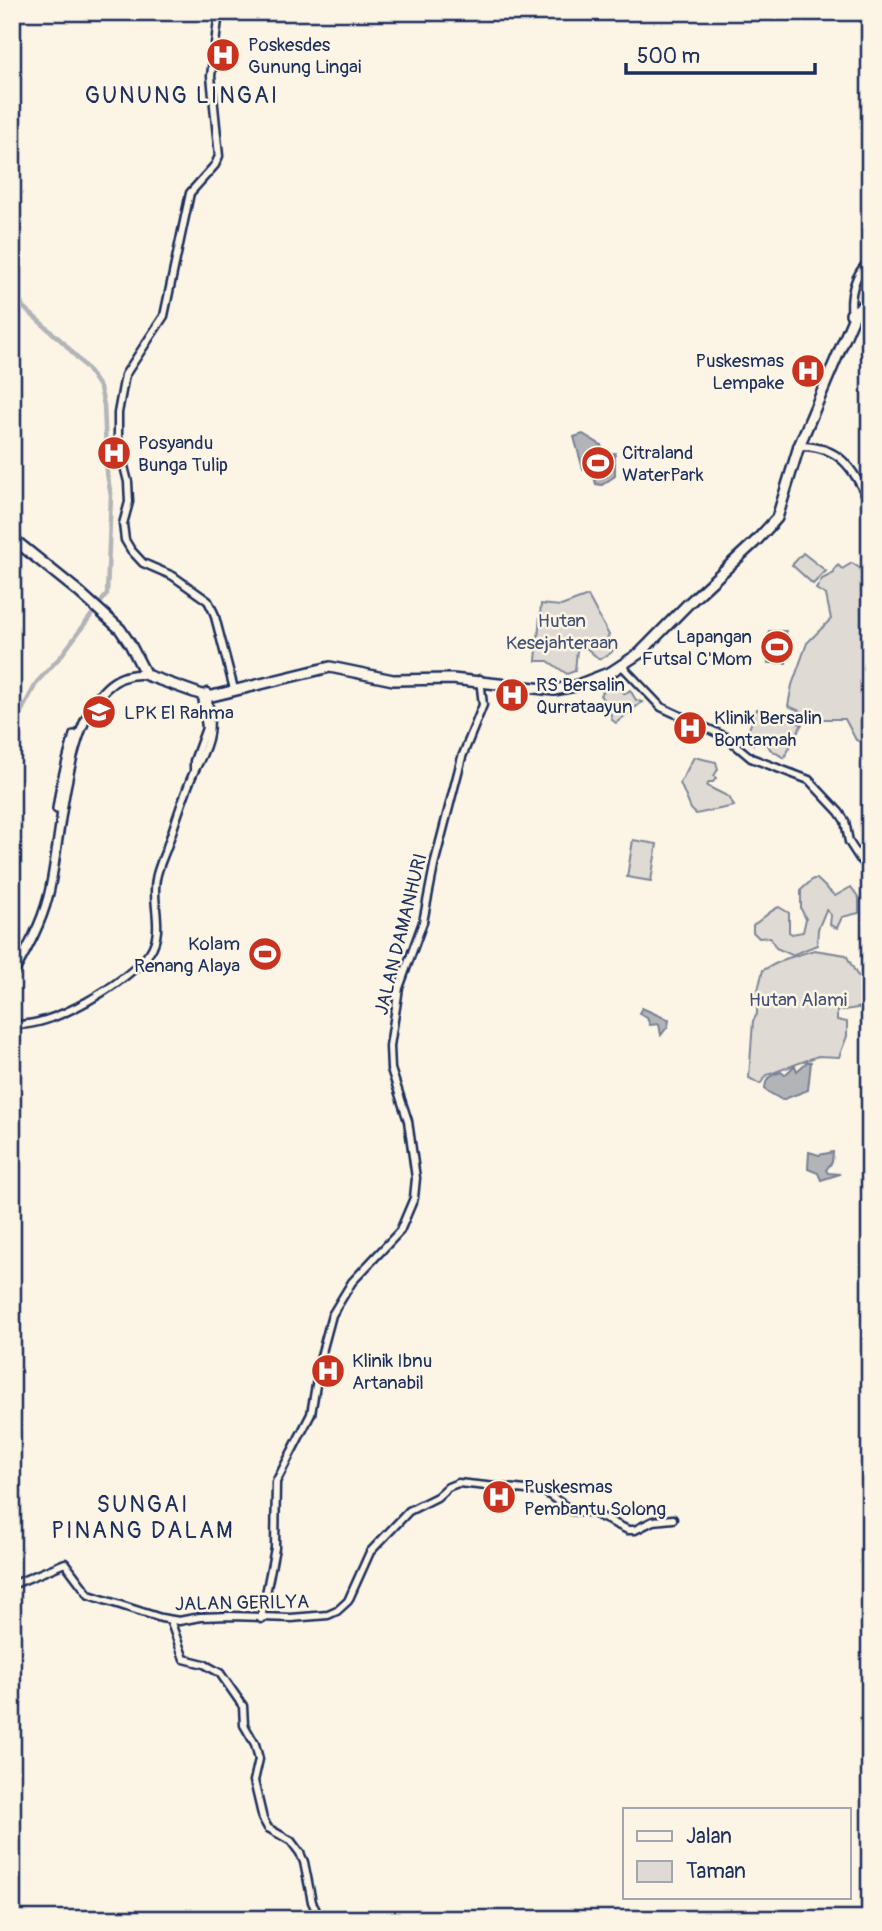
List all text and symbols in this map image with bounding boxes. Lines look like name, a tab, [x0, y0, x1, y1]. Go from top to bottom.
scale bar	[626, 32, 816, 76]
place label: Poskesdes Gunung Lingai	[248, 33, 361, 79]
hospital icon: Poskesdes Gunung Lingai	[204, 36, 242, 74]
text: 500 m	[637, 43, 700, 70]
district label: GUNUNG LINGAI	[85, 81, 279, 110]
place label: Puskesmas Lempake	[695, 349, 785, 395]
hospital icon: Puskesmas Lempake	[789, 352, 827, 390]
place label: Posyandu Bunga Tulip	[138, 431, 228, 477]
hospital icon: Posyandu Bunga Tulip	[95, 434, 133, 472]
place label: Citraland WaterPark	[622, 441, 704, 487]
sports icon: Citraland WaterPark	[579, 444, 617, 482]
park label: Hutan Kesejahteraan	[506, 609, 618, 655]
place label: Lapangan Futsal C'Mom	[642, 625, 752, 671]
sports icon: Lapangan Futsal C'Mom	[758, 628, 796, 666]
place label: RS Bersalin Qurrataayun	[536, 673, 633, 719]
hospital icon: RS Bersalin Qurrataayun	[493, 676, 531, 714]
school or university icon: LPK El Rahma	[80, 693, 118, 731]
place label: LPK El Rahma	[124, 701, 234, 725]
place label: Klinik Bersalin Bontamah	[714, 706, 822, 752]
hospital icon: Klinik Bersalin Bontamah	[671, 709, 709, 747]
street label: JALAN DAMANHURI	[369, 851, 433, 1017]
place label: Kolam Renang Alaya	[134, 932, 240, 978]
sports icon: Kolam Renang Alaya	[246, 935, 284, 973]
park label: Hutan Alami	[749, 988, 847, 1012]
place label: Klinik Ibnu Artanabil	[352, 1349, 432, 1395]
hospital icon: Klinik Ibnu Artanabil	[309, 1352, 347, 1390]
place label: Puskesmas Pembantu Solong	[524, 1475, 666, 1521]
hospital icon: Puskesmas Pembantu Solong	[480, 1478, 518, 1516]
district label: SUNGAI PINANG DALAM	[51, 1490, 235, 1545]
street label: JALAN GERILYA	[175, 1590, 309, 1616]
legend	[623, 1808, 850, 1899]
text: Jalan	[686, 1823, 732, 1850]
text: Taman	[686, 1858, 746, 1885]

